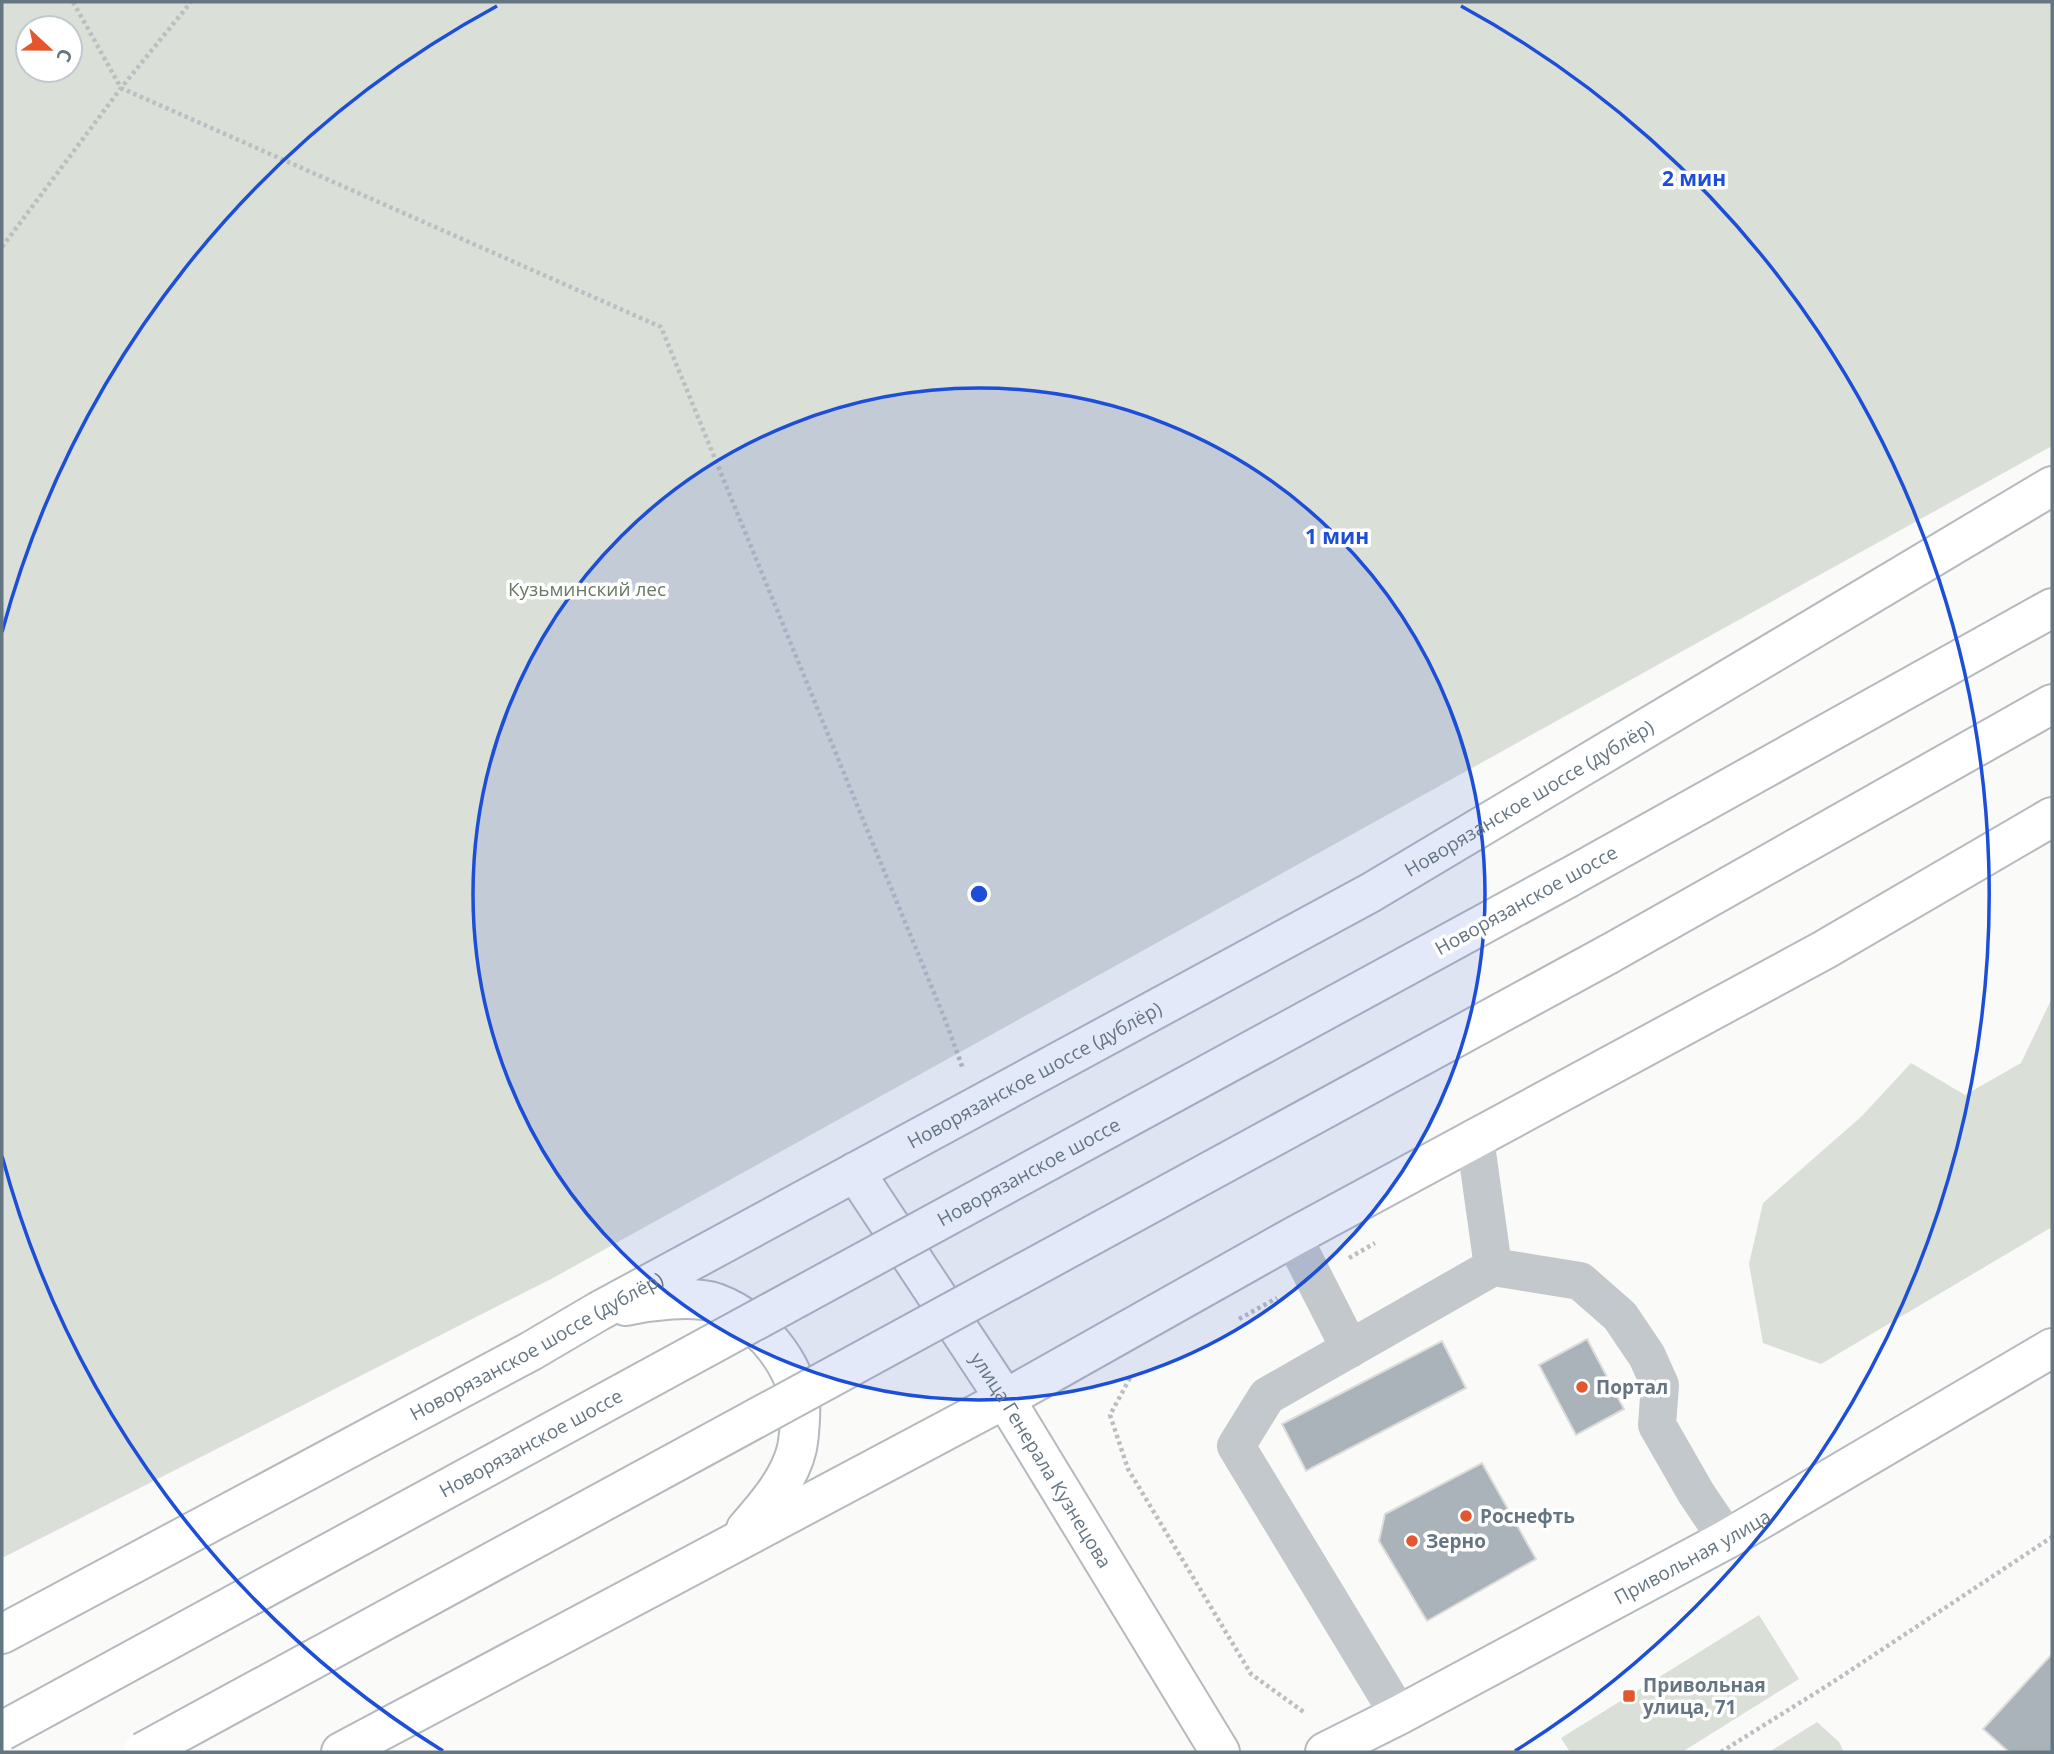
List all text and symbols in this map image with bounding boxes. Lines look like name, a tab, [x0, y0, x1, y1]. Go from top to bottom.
north arrow	[14, 14, 84, 84]
text: С	[50, 45, 79, 66]
text: 2 мин	[1662, 164, 1726, 192]
text: 1 мин	[1305, 522, 1369, 550]
park label: Кузьминский лес	[508, 576, 666, 602]
street label: Новорязанское шоссе (дублёр)	[1400, 714, 1658, 883]
street label: Новорязанское шоссе	[1430, 839, 1622, 961]
centre of rings	[967, 882, 991, 906]
street label: Новорязанское шоссе (дублёр)	[902, 995, 1166, 1155]
street label: Новорязанское шоссе	[932, 1111, 1125, 1232]
street label: Новорязанское шоссе (дублёр)	[405, 1266, 668, 1427]
street label: улица Генерала Кузнецова	[964, 1347, 1118, 1573]
place label: Портал	[1596, 1374, 1668, 1400]
marker: Портал	[1574, 1379, 1590, 1395]
street label: Новорязанское шоссе	[434, 1383, 627, 1503]
place label: Роснефть	[1480, 1503, 1575, 1529]
street label: Привольная улица	[1609, 1503, 1775, 1610]
marker: Роснефть	[1458, 1508, 1474, 1524]
place label: Зерно	[1426, 1528, 1486, 1554]
marker: Зерно	[1404, 1533, 1420, 1549]
place label: Привольная улица, 71	[1643, 1672, 1766, 1720]
marker: Привольная улица, 71	[1621, 1688, 1637, 1704]

